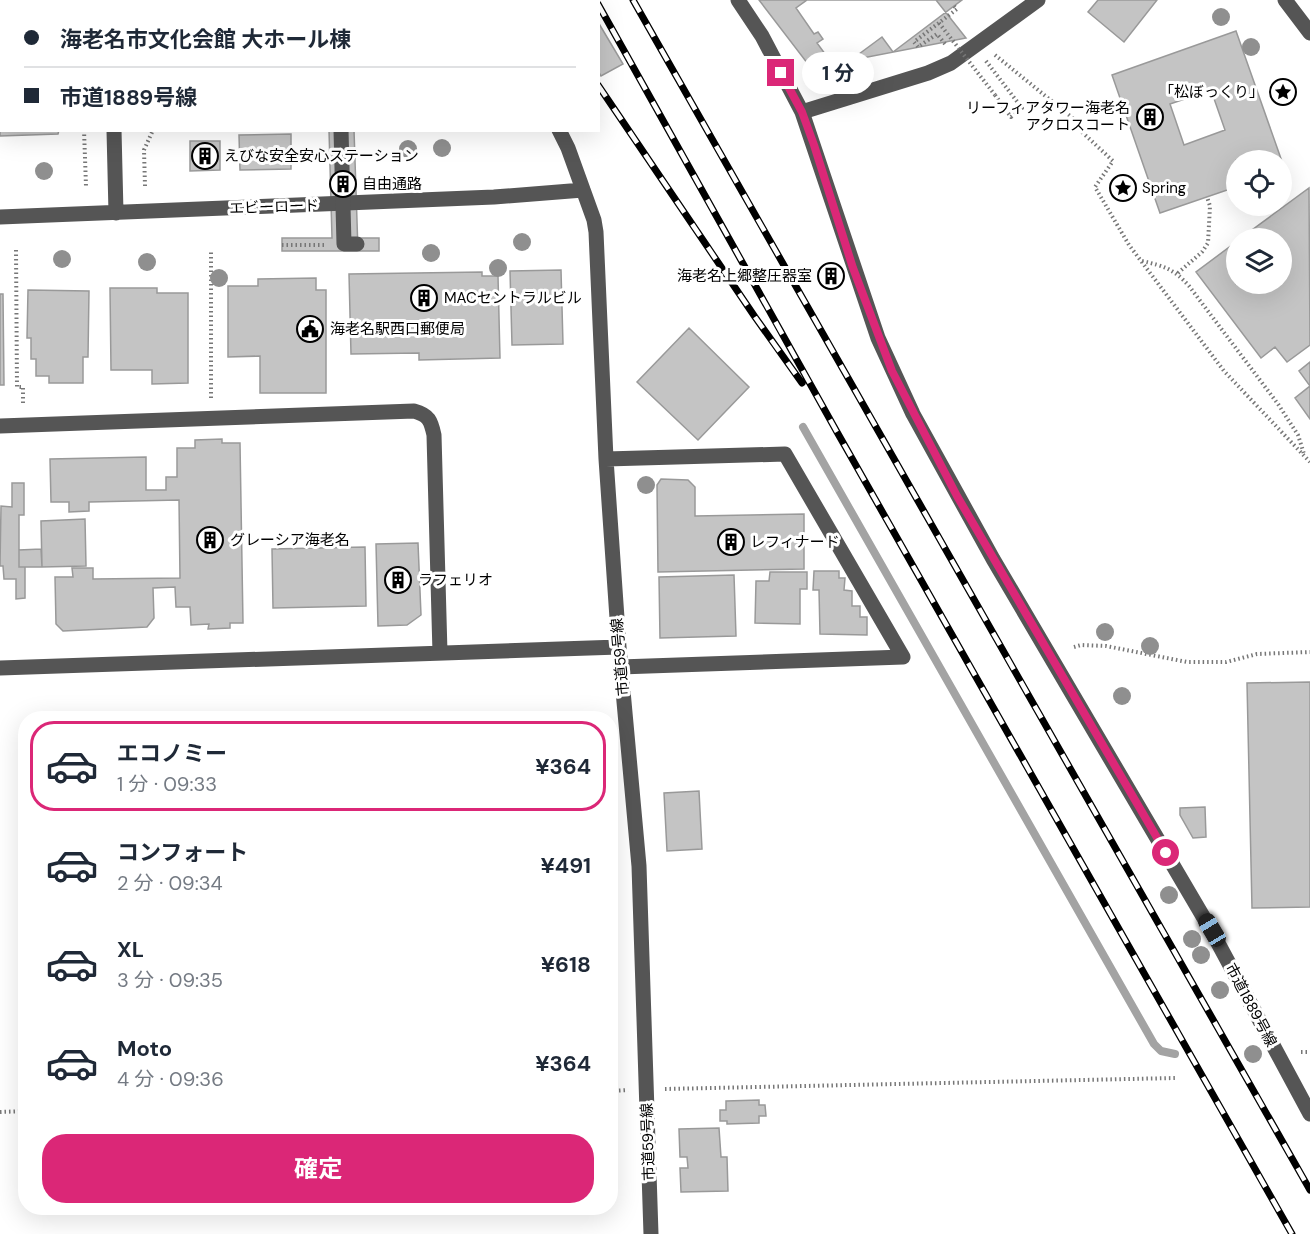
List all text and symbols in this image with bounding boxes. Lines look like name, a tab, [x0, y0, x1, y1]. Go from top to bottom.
text: 海老名市文化会館 大ホール棟	[60, 25, 351, 54]
callout: 1 分	[802, 52, 874, 94]
route end	[767, 59, 794, 86]
text: 1 分	[822, 60, 854, 86]
place icon: 「松ぼっくり」	[1268, 77, 1298, 107]
place label: 「松ぼっくり」	[1159, 82, 1264, 102]
text: 市道1889号線	[60, 83, 197, 112]
place label: リーフィアタワー海老名 アクロスコート	[966, 98, 1130, 135]
building icon: リーフィアタワー海老名 アクロスコート	[1135, 102, 1165, 132]
building icon: えびな安全安心ステーション	[190, 141, 220, 171]
place label: えびな安全安心ステーション	[224, 146, 419, 166]
map controls	[1226, 150, 1292, 294]
button: locate	[1226, 150, 1292, 216]
building icon: 自由通路	[328, 169, 358, 199]
place icon: Spring	[1108, 173, 1138, 203]
place label: 自由通路	[362, 174, 422, 194]
place label: Spring	[1142, 178, 1186, 198]
street label: エビーロード	[229, 195, 319, 219]
button: layers	[1226, 228, 1292, 294]
building icon: 海老名上郷整圧器室	[816, 261, 846, 291]
place label: 海老名上郷整圧器室	[677, 266, 812, 286]
building icon: MACセントラルビル	[409, 283, 439, 313]
place label: MACセントラルビル	[444, 288, 582, 308]
public building icon: 海老名駅西口郵便局	[295, 314, 325, 344]
place label: 海老名駅西口郵便局	[330, 319, 465, 339]
building icon: グレーシア海老名	[195, 525, 225, 555]
building icon: レフィナード	[716, 527, 746, 557]
place label: グレーシア海老名	[230, 530, 350, 550]
place label: レフィナード	[750, 532, 840, 552]
building icon: ラフェリオ	[383, 565, 413, 595]
place label: ラフェリオ	[418, 570, 493, 590]
street label: 市道59号線	[607, 617, 633, 697]
icon: car	[45, 739, 99, 793]
text: エコノミー	[117, 739, 227, 768]
text: ¥364	[535, 752, 591, 781]
text: 1 分 · 09:33	[117, 771, 217, 797]
icon: car	[45, 838, 99, 892]
text: コンフォート	[117, 838, 248, 867]
route start	[1152, 839, 1179, 866]
text: ¥491	[541, 851, 591, 880]
text: 2 分 · 09:34	[117, 870, 223, 896]
car	[1195, 910, 1229, 950]
text: XL	[117, 935, 144, 964]
icon: car	[45, 937, 99, 991]
text: ¥618	[541, 950, 591, 979]
street label: 市道1889号線	[1221, 960, 1281, 1050]
text: 3 分 · 09:35	[117, 967, 223, 993]
text: Moto	[117, 1034, 172, 1063]
icon: car	[45, 1036, 99, 1090]
text: ¥364	[535, 1049, 591, 1078]
text: 4 分 · 09:36	[117, 1066, 224, 1092]
street label: 市道59号線	[637, 1103, 659, 1181]
button: 確定	[42, 1134, 594, 1203]

